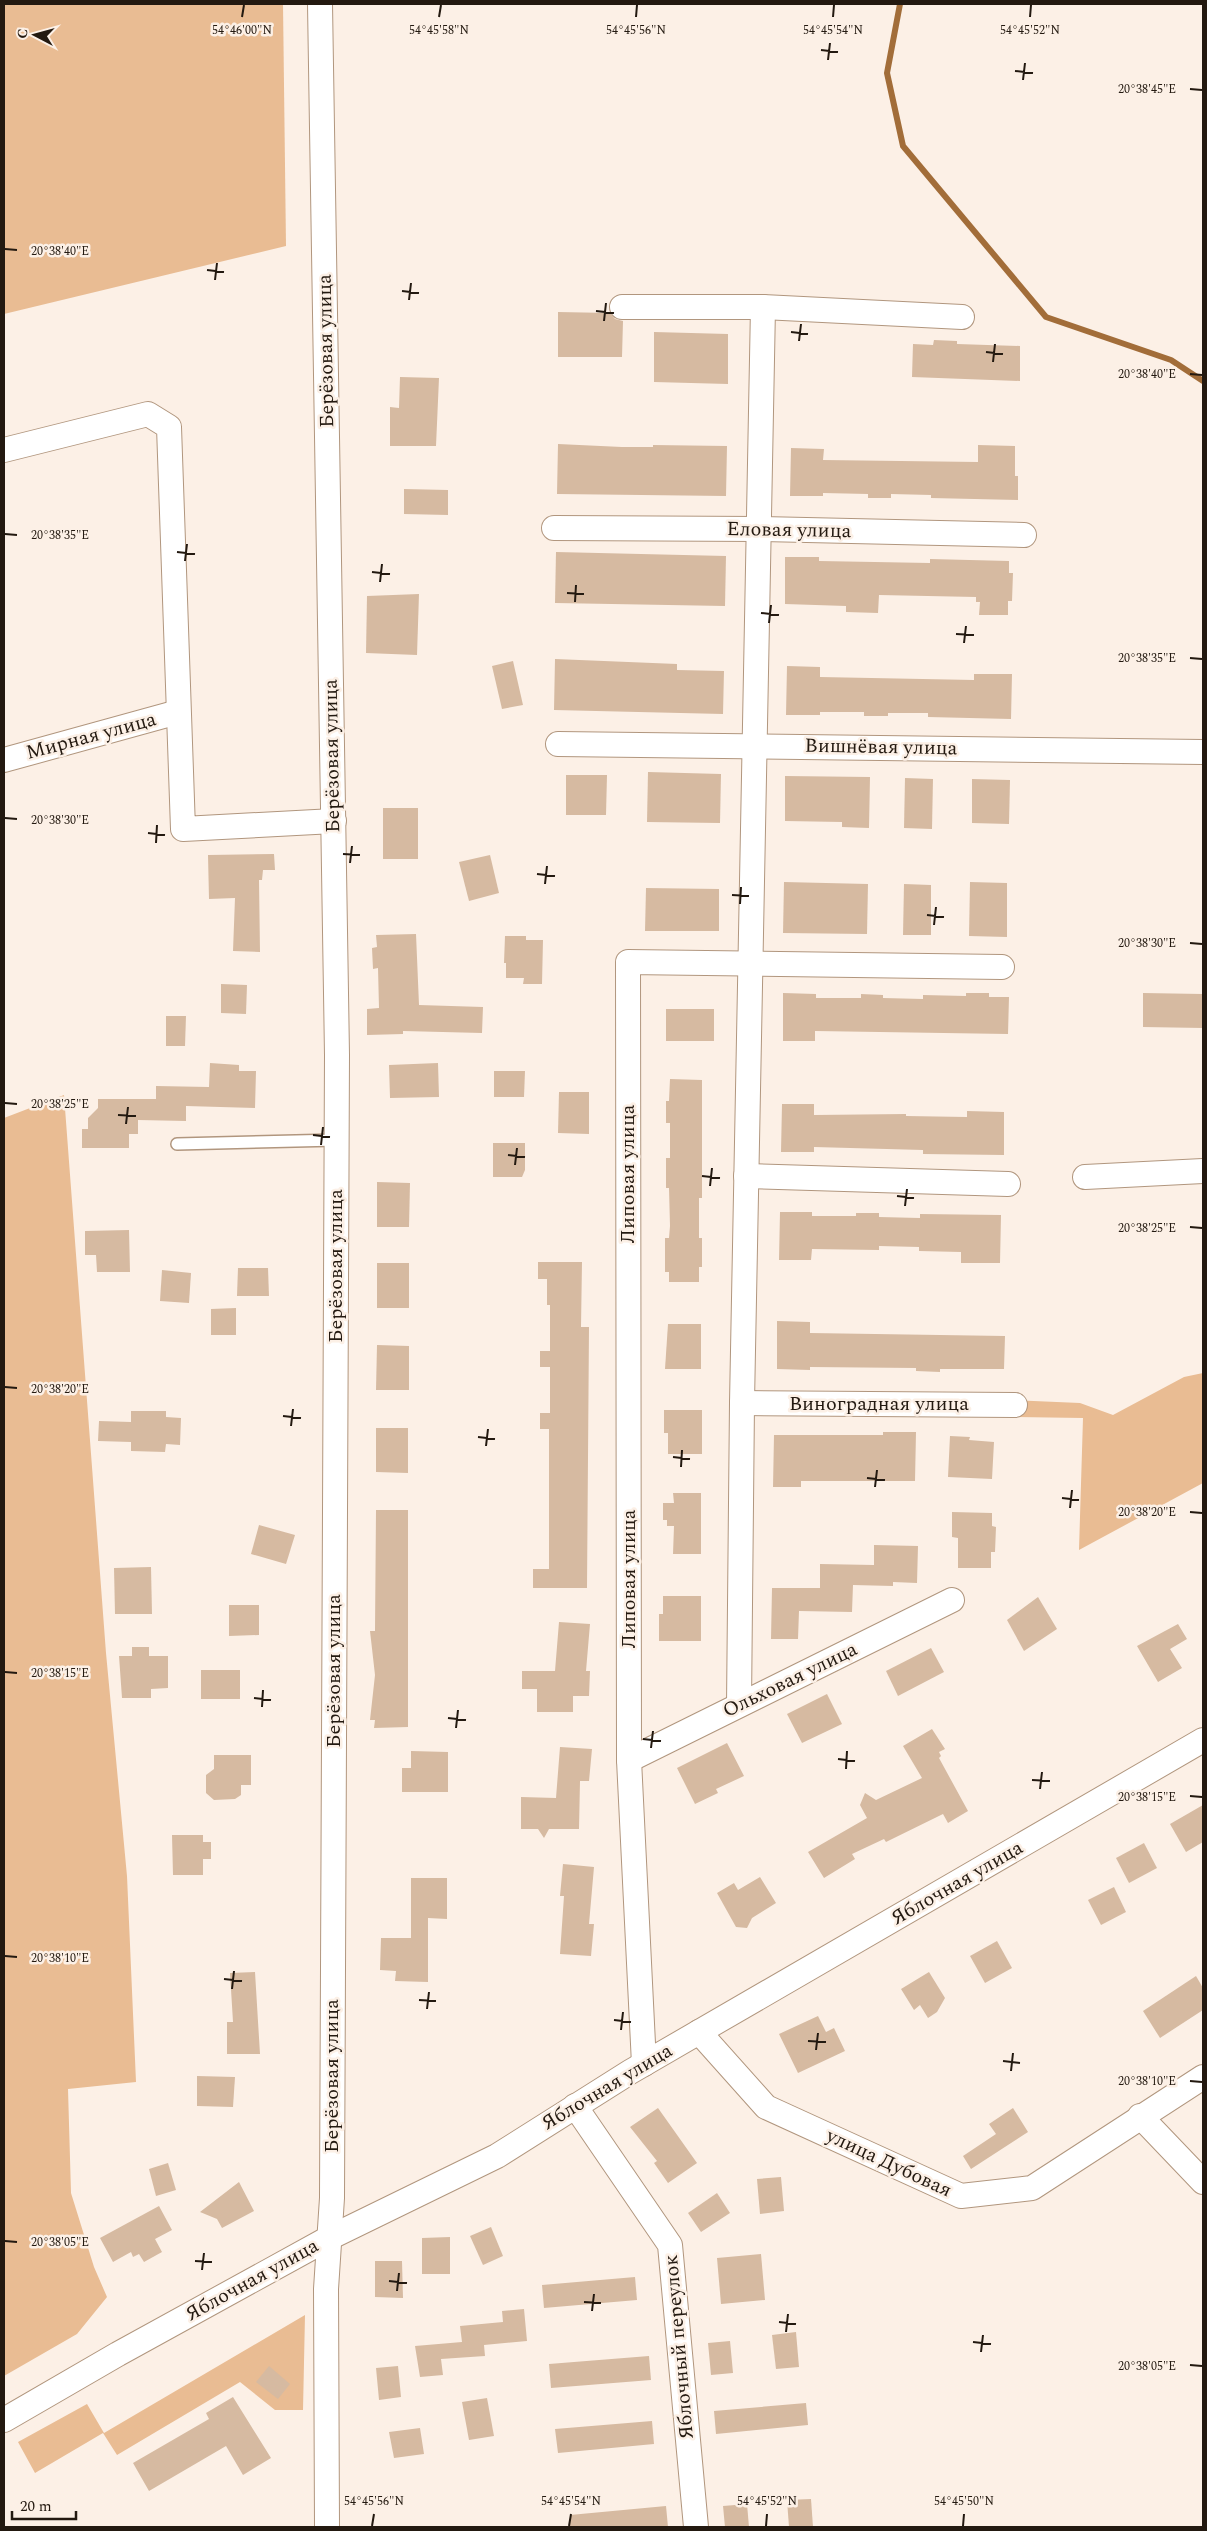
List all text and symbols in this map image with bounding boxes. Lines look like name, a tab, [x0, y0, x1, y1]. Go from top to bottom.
north arrow	[10, 10, 60, 60]
text: 54°46'00"N	[212, 21, 272, 40]
text: 54°45'58"N	[409, 21, 469, 40]
text: 54°45'56"N	[606, 21, 666, 40]
text: 54°45'54"N	[803, 21, 863, 40]
text: 54°45'52"N	[1000, 21, 1060, 40]
text: С	[12, 28, 34, 40]
text: 20°38'45"E	[1118, 80, 1176, 99]
text: 20°38'40"E	[31, 242, 89, 261]
street label: Берёзовая улица	[310, 274, 342, 428]
text: 20°38'40"E	[1118, 365, 1176, 384]
street label: Еловая улица	[726, 514, 852, 546]
text: 20°38'35"E	[31, 526, 89, 545]
text: 20°38'35"E	[1118, 649, 1176, 668]
street label: Берёзовая улица	[316, 679, 348, 833]
street label: Мирная улица	[23, 704, 160, 768]
street label: Вишнёвая улица	[804, 731, 958, 763]
text: 20°38'30"E	[31, 811, 89, 830]
text: 20°38'30"E	[1118, 934, 1176, 953]
text: 20°38'25"E	[31, 1095, 89, 1114]
street label: Липовая улица	[613, 1104, 643, 1243]
street label: Берёзовая улица	[321, 1189, 351, 1343]
text: 20°38'25"E	[1118, 1219, 1176, 1238]
text: 20°38'20"E	[31, 1380, 89, 1399]
street label: Виноградная улица	[789, 1389, 969, 1419]
text: 20°38'20"E	[1118, 1503, 1176, 1522]
street label: Липовая улица	[614, 1509, 644, 1648]
street label: Берёзовая улица	[319, 1594, 349, 1748]
street label: Ольховая улица	[717, 1634, 863, 1726]
text: 20°38'15"E	[31, 1664, 89, 1683]
text: 20°38'15"E	[1118, 1788, 1176, 1807]
street label: Яблочная улица	[885, 1833, 1029, 1933]
text: 20°38'10"E	[31, 1949, 89, 1968]
street label: Берёзовая улица	[317, 1999, 347, 2153]
street label: Яблочная улица	[536, 2036, 678, 2138]
text: 20°38'10"E	[1118, 2072, 1176, 2091]
street label: улица Дубовая	[820, 2120, 957, 2205]
street label: Яблочная улица	[180, 2231, 324, 2329]
text: 20°38'05"E	[31, 2233, 89, 2252]
street label: Яблочный переулок	[656, 2253, 702, 2441]
text: 20°38'05"E	[1118, 2357, 1176, 2376]
scale bar	[12, 2488, 76, 2520]
text: 54°45'56"N	[344, 2492, 404, 2511]
text: 54°45'54"N	[541, 2492, 601, 2511]
text: 54°45'52"N	[737, 2492, 797, 2511]
text: 54°45'50"N	[934, 2492, 994, 2511]
text: 20 m	[20, 2495, 52, 2518]

